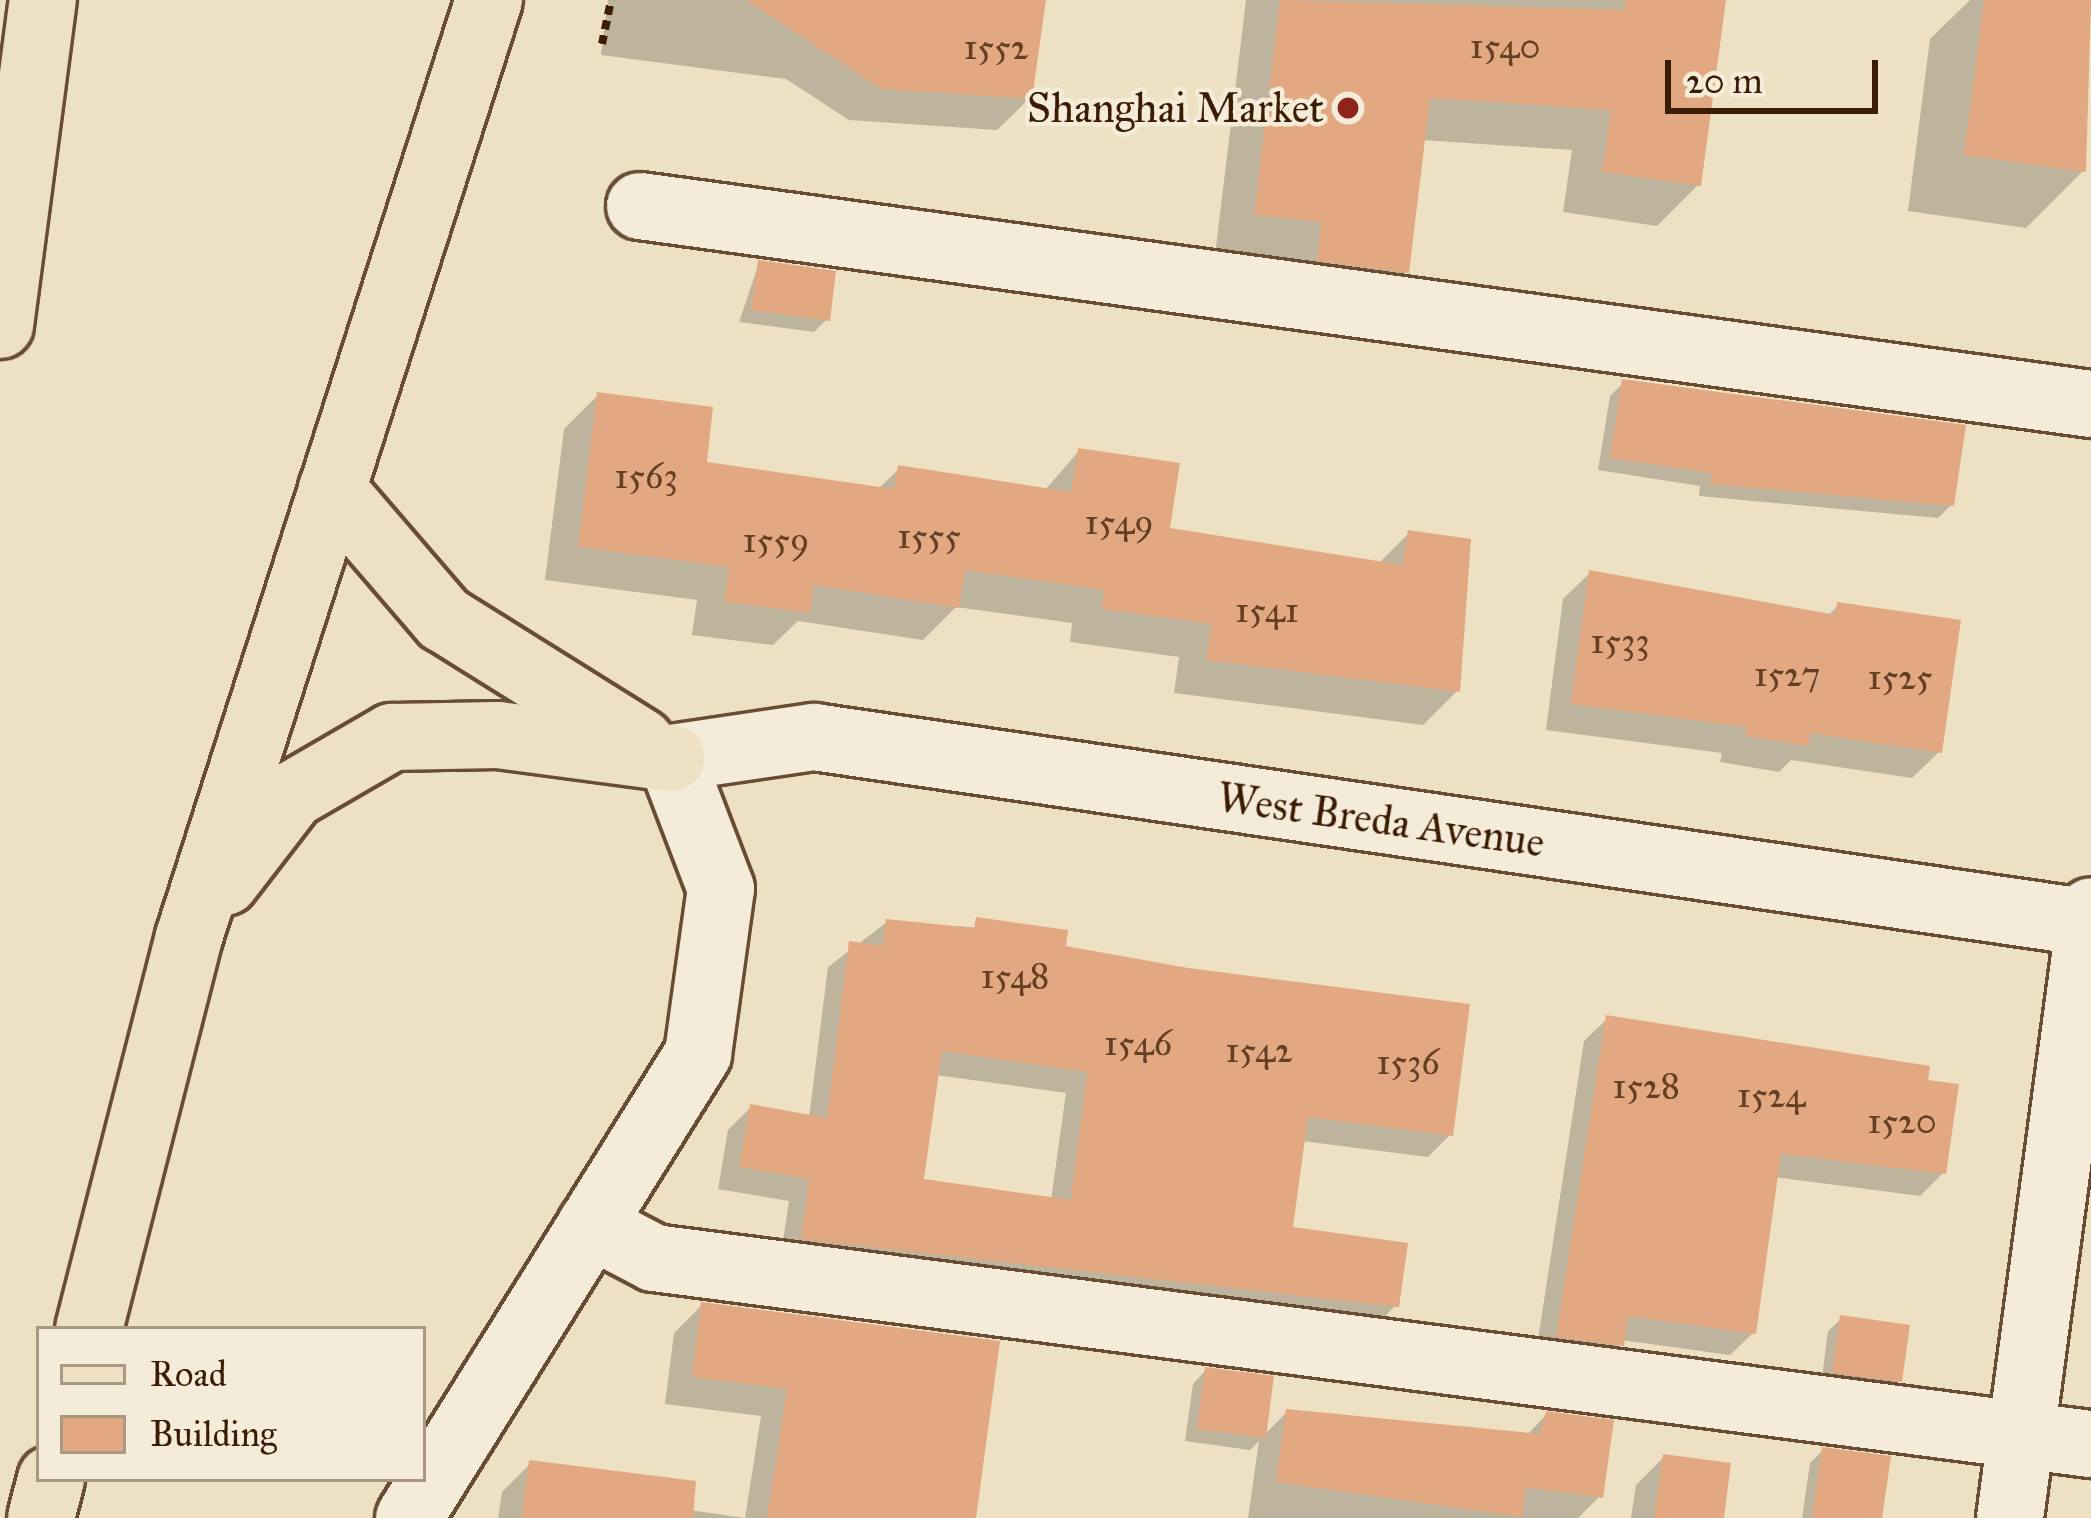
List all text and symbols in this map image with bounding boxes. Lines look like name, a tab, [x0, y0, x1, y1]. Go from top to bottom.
house number: 1540	[1470, 25, 1540, 69]
house number: 1552	[963, 26, 1029, 70]
scale bar	[1671, 36, 1884, 110]
text: 20 m	[1686, 59, 1763, 103]
place label: Shanghai Market	[1027, 83, 1324, 133]
marker: Shanghai Market	[1335, 95, 1361, 121]
house number: 1563	[614, 455, 678, 499]
house number: 1549	[1084, 501, 1154, 545]
house number: 1555	[897, 515, 961, 559]
house number: 1559	[743, 519, 809, 563]
house number: 1541	[1235, 589, 1299, 633]
house number: 1533	[1590, 620, 1650, 664]
house number: 1527	[1754, 653, 1820, 697]
house number: 1525	[1868, 656, 1932, 700]
street label: West Breda Avenue	[1214, 772, 1548, 868]
house number: 1548	[981, 955, 1049, 999]
house number: 1546	[1104, 1022, 1172, 1066]
house number: 1542	[1225, 1029, 1293, 1073]
house number: 1536	[1376, 1041, 1440, 1085]
house number: 1528	[1612, 1065, 1680, 1109]
house number: 1524	[1737, 1074, 1805, 1118]
house number: 1520	[1867, 1100, 1937, 1144]
legend	[36, 1326, 426, 1482]
text: Road	[150, 1352, 227, 1396]
text: Building	[150, 1412, 277, 1456]

